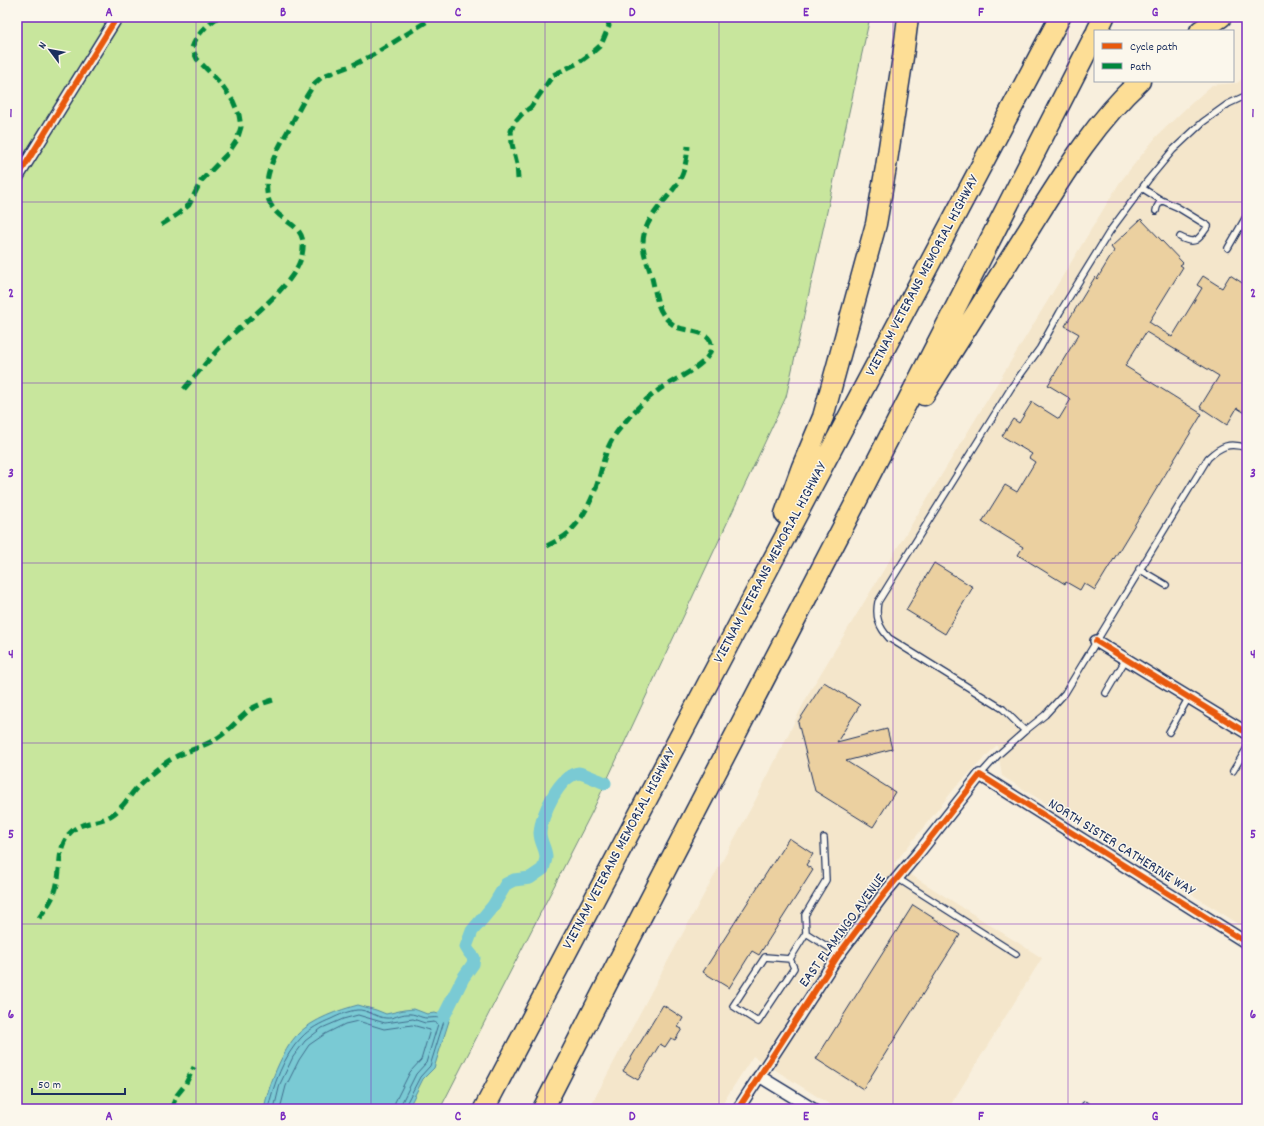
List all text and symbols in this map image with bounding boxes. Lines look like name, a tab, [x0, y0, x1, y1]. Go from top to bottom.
text: A	[105, 4, 113, 23]
text: B	[280, 4, 286, 23]
text: C	[455, 4, 462, 23]
text: D	[629, 4, 636, 23]
text: E	[803, 4, 810, 23]
text: F	[978, 4, 984, 23]
text: G	[1152, 4, 1159, 23]
north arrow	[30, 30, 70, 70]
legend	[1094, 30, 1234, 82]
text: N	[35, 39, 52, 52]
text: Cycle path	[1130, 39, 1178, 56]
text: Path	[1130, 59, 1151, 76]
text: 1	[10, 105, 13, 124]
text: 1	[1252, 105, 1255, 124]
street label: VIETNAM VETERANS MEMORIAL HIGHWAY	[860, 171, 986, 380]
text: 2	[8, 285, 14, 304]
text: 2	[1250, 285, 1256, 304]
street label: VIETNAM VETERANS MEMORIAL HIGHWAY	[708, 458, 834, 667]
text: 3	[8, 465, 14, 484]
text: 3	[1250, 465, 1256, 484]
text: 4	[8, 646, 14, 665]
text: 4	[1250, 646, 1256, 665]
street label: VIETNAM VETERANS MEMORIAL HIGHWAY	[557, 744, 683, 953]
street label: NORTH SISTER CATHERINE WAY	[1043, 794, 1199, 903]
text: 5	[8, 826, 14, 845]
text: 5	[1250, 826, 1256, 845]
street label: EAST FLAMINGO AVENUE	[794, 869, 892, 993]
text: 6	[8, 1006, 15, 1025]
text: 6	[1250, 1006, 1257, 1025]
scale bar	[32, 1070, 125, 1096]
text: 50 m	[38, 1077, 61, 1094]
text: A	[105, 1108, 113, 1126]
text: B	[280, 1108, 286, 1126]
text: C	[455, 1108, 462, 1126]
text: D	[629, 1108, 636, 1126]
text: E	[803, 1108, 810, 1126]
text: F	[978, 1108, 984, 1126]
text: G	[1152, 1108, 1159, 1126]

